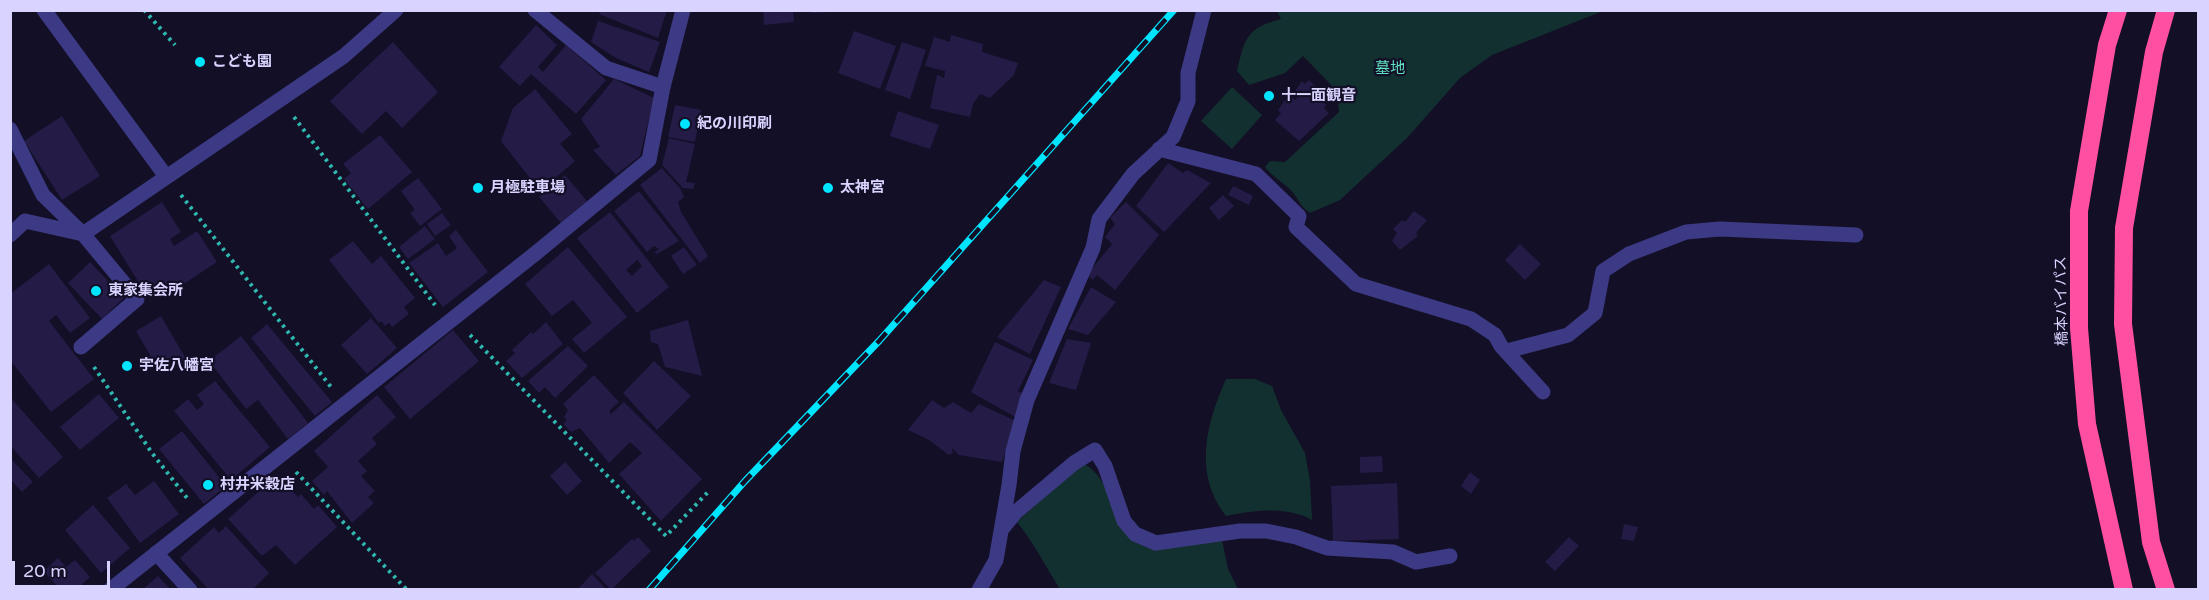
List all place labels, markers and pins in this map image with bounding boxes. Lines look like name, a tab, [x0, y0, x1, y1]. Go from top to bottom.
place label: こども園	[212, 53, 272, 71]
marker: こども園	[193, 55, 207, 69]
place label: 十一面観音	[1281, 87, 1356, 105]
marker: 十一面観音	[1262, 89, 1276, 103]
place label: 紀の川印刷	[697, 115, 772, 133]
marker: 紀の川印刷	[678, 117, 692, 131]
place label: 月極駐車場	[490, 179, 565, 197]
place label: 太神宮	[840, 179, 885, 197]
marker: 月極駐車場	[471, 181, 485, 195]
marker: 太神宮	[821, 181, 835, 195]
place label: 東家集会所	[108, 282, 183, 300]
marker: 東家集会所	[89, 284, 103, 298]
place label: 宇佐八幡宮	[139, 357, 214, 375]
marker: 宇佐八幡宮	[120, 359, 134, 373]
place label: 村井米穀店	[220, 476, 295, 494]
marker: 村井米穀店	[201, 478, 215, 492]

